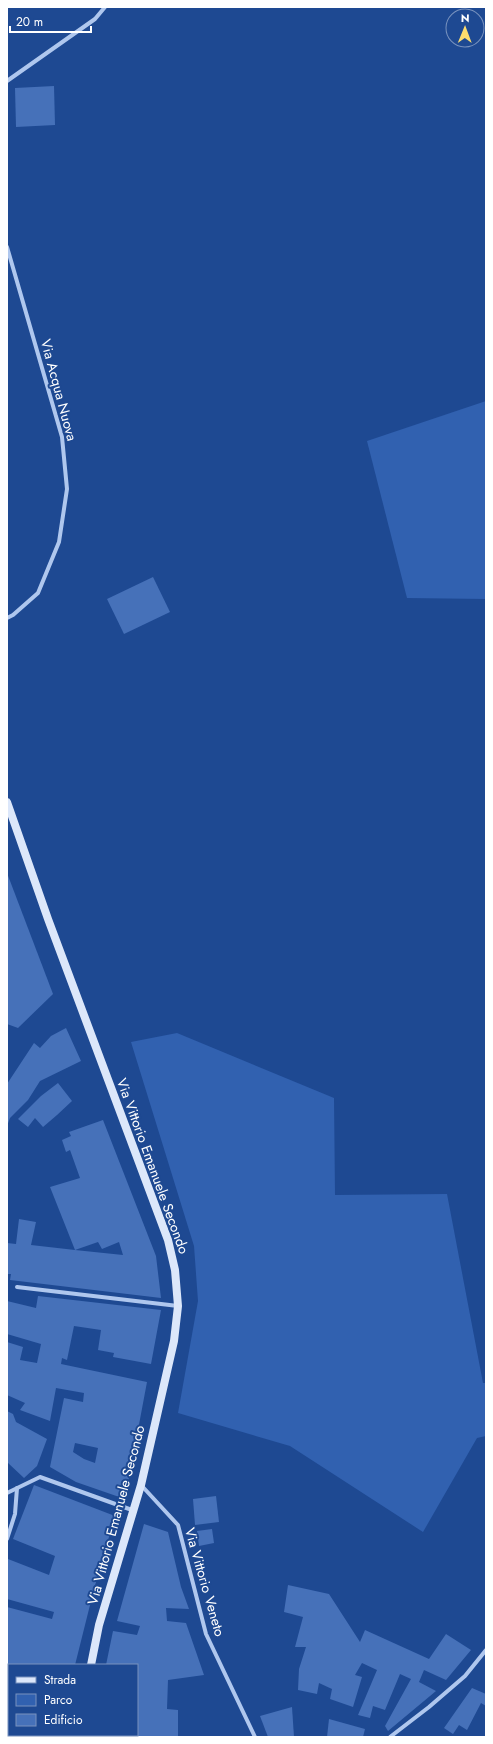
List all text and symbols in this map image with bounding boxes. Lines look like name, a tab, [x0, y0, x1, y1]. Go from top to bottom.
scale bar	[10, 8, 91, 34]
north arrow	[445, 8, 485, 48]
text: N	[461, 10, 470, 26]
text: 20 m	[16, 13, 43, 31]
street label: Via Acqua Nuova	[36, 337, 82, 443]
street label: Via Vittorio Emanuele Secondo	[112, 1075, 194, 1257]
street label: Via Vittorio Emanuele Secondo	[82, 1423, 150, 1607]
street label: Via Vittorio Veneto	[180, 1525, 230, 1639]
legend	[8, 1664, 138, 1736]
text: Strada	[44, 1671, 76, 1689]
text: Parco	[44, 1691, 73, 1709]
text: Edificio	[44, 1711, 83, 1729]

